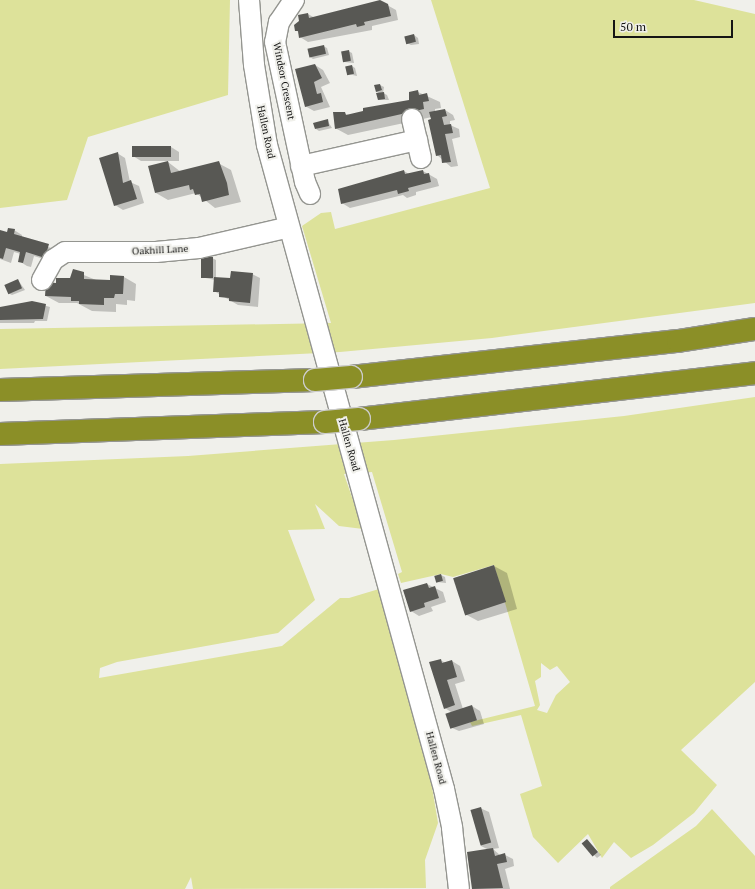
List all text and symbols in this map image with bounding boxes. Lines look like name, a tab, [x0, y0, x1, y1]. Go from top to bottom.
scale bar	[615, 12, 735, 38]
text: 50 m	[620, 19, 646, 34]
street label: Windsor Crescent	[271, 41, 297, 121]
street label: Hallen Road	[255, 104, 277, 160]
street label: Oakhill Lane	[131, 243, 189, 257]
street label: Hallen Road	[336, 417, 362, 473]
street label: Hallen Road	[423, 730, 449, 786]

